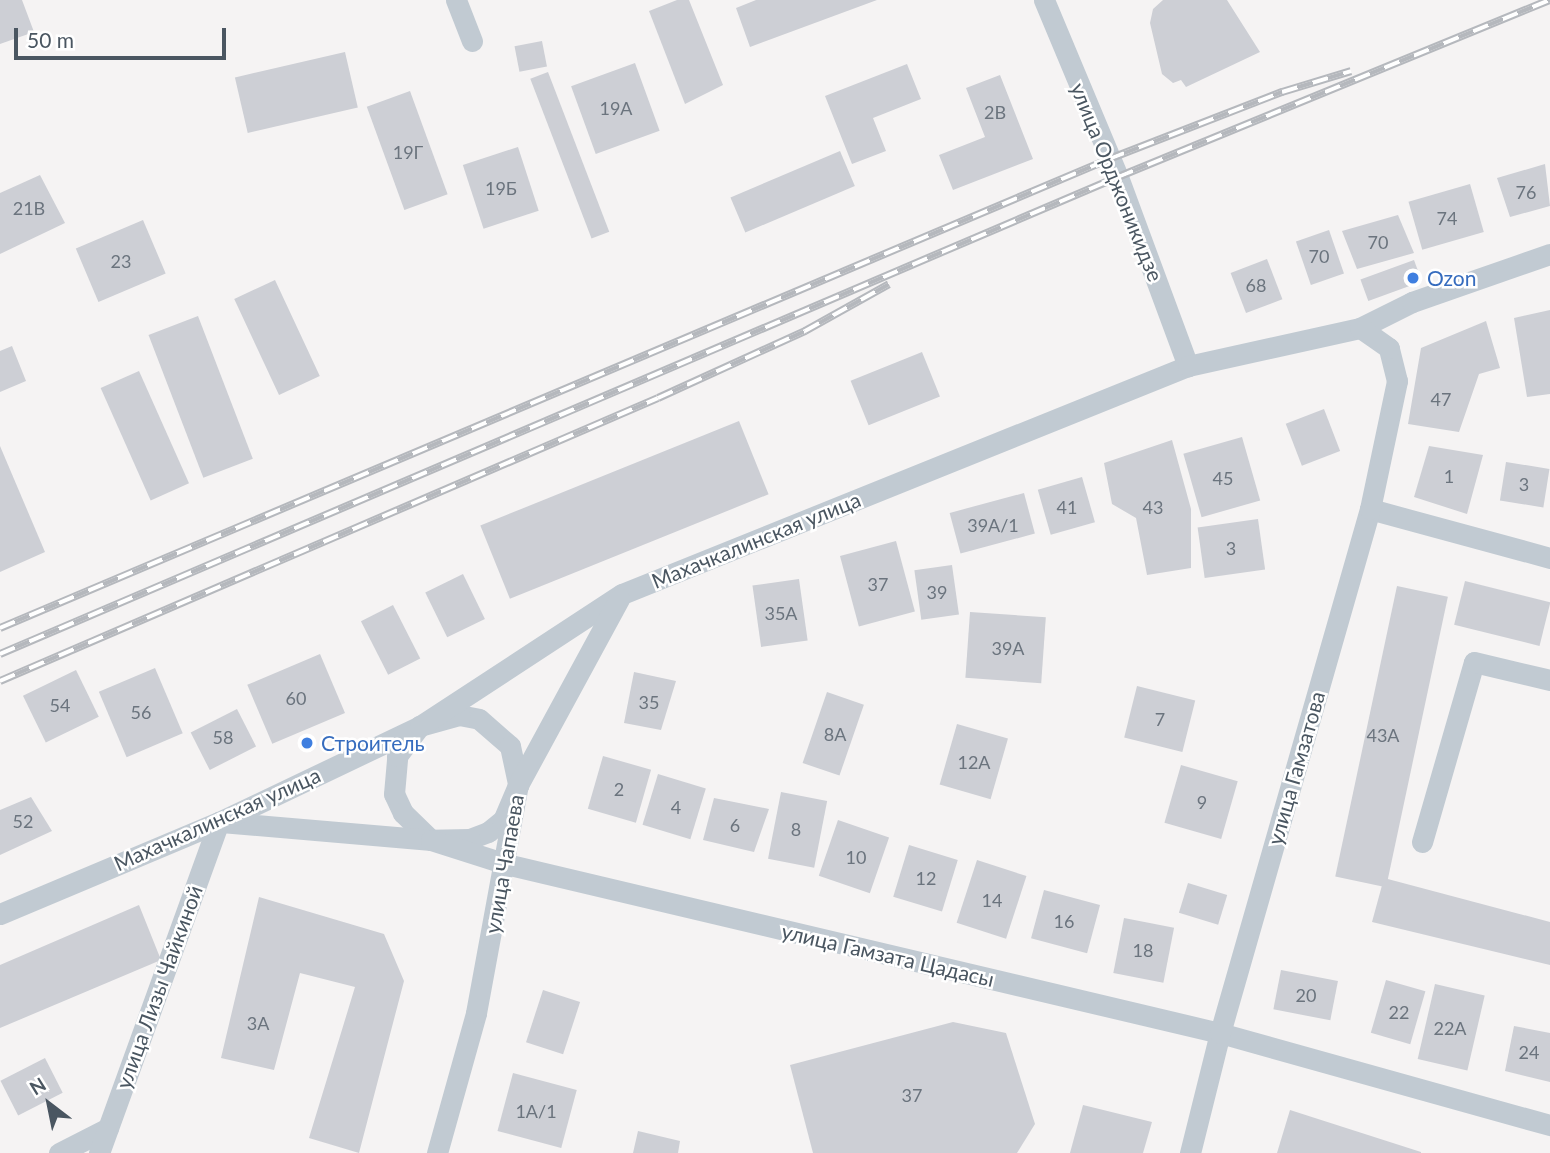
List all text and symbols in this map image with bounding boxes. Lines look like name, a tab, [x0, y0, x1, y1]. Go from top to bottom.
scale bar	[18, 14, 229, 58]
text: 50 m	[27, 27, 74, 52]
street label: улица Орджоникидзе	[1066, 79, 1168, 285]
house number: 19А	[599, 97, 633, 119]
house number: 2В	[984, 101, 1006, 123]
house number: 19Г	[393, 141, 423, 163]
house number: 19Б	[485, 177, 517, 199]
house number: 76	[1516, 181, 1536, 203]
house number: 21В	[13, 197, 45, 219]
house number: 74	[1437, 207, 1457, 229]
house number: 70	[1368, 231, 1388, 253]
house number: 70	[1309, 245, 1329, 267]
house number: 23	[111, 250, 131, 272]
place label: Ozon	[1427, 265, 1476, 291]
marker: Ozon	[1405, 270, 1421, 286]
house number: 68	[1246, 274, 1266, 296]
house number: 47	[1431, 388, 1451, 410]
house number: 1	[1444, 465, 1454, 487]
house number: 45	[1213, 467, 1233, 489]
house number: 3	[1519, 473, 1529, 495]
street label: Махачкалинская улица	[648, 486, 864, 594]
house number: 41	[1057, 496, 1077, 518]
house number: 43	[1143, 496, 1163, 518]
house number: 39А/1	[967, 514, 1019, 536]
house number: 3	[1226, 537, 1236, 559]
house number: 37	[868, 573, 888, 595]
house number: 39	[927, 581, 947, 603]
house number: 35А	[764, 602, 798, 624]
house number: 39А	[991, 637, 1025, 659]
house number: 60	[286, 687, 306, 709]
street label: улица Гамзатова	[1262, 688, 1330, 848]
house number: 35	[639, 691, 659, 713]
house number: 54	[50, 694, 70, 716]
house number: 56	[131, 701, 151, 723]
house number: 7	[1155, 708, 1165, 730]
house number: 8А	[824, 723, 846, 745]
house number: 43А	[1366, 724, 1400, 746]
house number: 58	[213, 726, 233, 748]
place label: Строитель	[321, 730, 425, 756]
marker: Строитель	[299, 735, 315, 751]
house number: 12А	[957, 751, 991, 773]
street label: Махачкалинская улица	[110, 762, 324, 876]
house number: 2	[614, 778, 624, 800]
house number: 9	[1197, 791, 1207, 813]
street label: улица Чапаева	[479, 792, 529, 936]
house number: 4	[671, 796, 681, 818]
house number: 52	[13, 810, 33, 832]
house number: 6	[730, 814, 740, 836]
house number: 8	[791, 818, 801, 840]
house number: 10	[846, 846, 866, 868]
house number: 12	[916, 867, 936, 889]
street label: улица Лизы Чайкиной	[110, 882, 208, 1092]
house number: 14	[982, 889, 1002, 911]
house number: 16	[1054, 910, 1074, 932]
street label: улица Гамзата Цадасы	[779, 918, 997, 992]
house number: 18	[1133, 939, 1153, 961]
house number: 20	[1296, 984, 1316, 1006]
house number: 22	[1389, 1001, 1409, 1023]
house number: 3А	[247, 1012, 269, 1034]
house number: 22А	[1433, 1017, 1467, 1039]
house number: 24	[1519, 1041, 1539, 1063]
north arrow	[14, 1069, 84, 1139]
text: N	[25, 1072, 50, 1099]
house number: 37	[902, 1084, 922, 1106]
house number: 1А/1	[515, 1100, 557, 1122]

